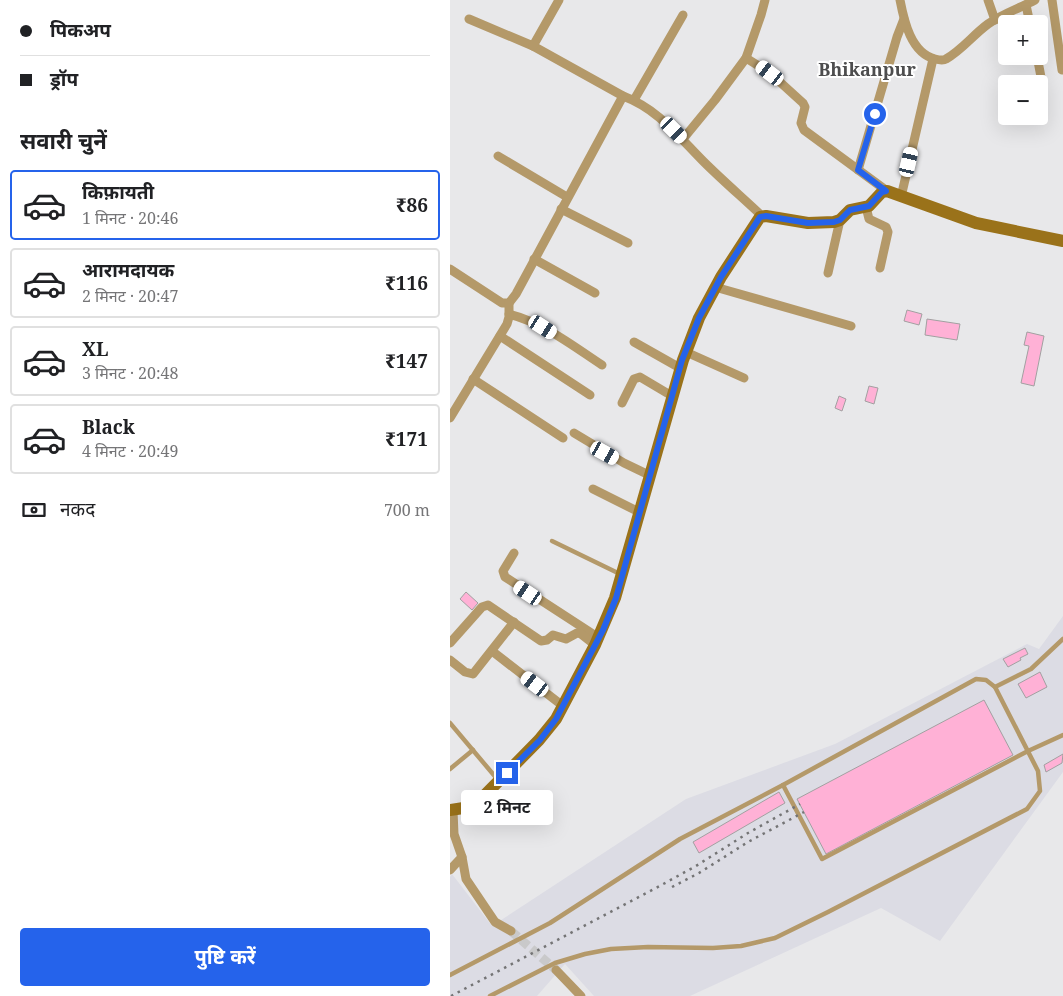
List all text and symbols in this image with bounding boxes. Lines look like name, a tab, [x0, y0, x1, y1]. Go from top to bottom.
map controls	[998, 15, 1048, 125]
button: +	[998, 15, 1048, 65]
text: पिकअप	[50, 17, 111, 43]
district label: Bhikanpur	[818, 57, 916, 81]
car	[753, 58, 786, 88]
text: ड्रॉप	[50, 66, 78, 92]
button: −	[998, 75, 1048, 125]
route start	[864, 103, 886, 125]
car	[658, 114, 689, 146]
text: सवारी चुनें	[20, 125, 107, 155]
car	[898, 146, 919, 178]
text: किफ़ायती	[82, 179, 154, 205]
icon: car	[22, 183, 67, 228]
text: ₹86	[396, 192, 428, 218]
text: 1 मिनट · 20:46	[82, 207, 178, 229]
text: आरामदायक	[82, 257, 174, 283]
icon: car	[22, 261, 67, 306]
text: ₹116	[385, 270, 428, 296]
text: 2 मिनट · 20:47	[82, 285, 178, 307]
car	[526, 313, 559, 341]
text: XL	[82, 336, 108, 362]
icon: car	[22, 339, 67, 384]
text: ₹147	[385, 348, 428, 374]
text: 3 मिनट · 20:48	[82, 362, 178, 384]
text: Black	[82, 414, 135, 440]
icon: car	[22, 417, 67, 462]
text: ₹171	[385, 426, 428, 452]
car	[588, 439, 621, 467]
text: 4 मिनट · 20:49	[82, 440, 178, 462]
icon: cash	[20, 496, 48, 524]
text: नकद	[60, 496, 95, 522]
text: 700 m	[384, 499, 430, 521]
car	[511, 578, 544, 608]
car	[518, 669, 551, 699]
route end	[496, 762, 518, 784]
callout: 2 मिनट	[461, 790, 553, 826]
text: 2 मिनट	[484, 796, 530, 818]
button: पुष्टि करें	[20, 928, 430, 986]

